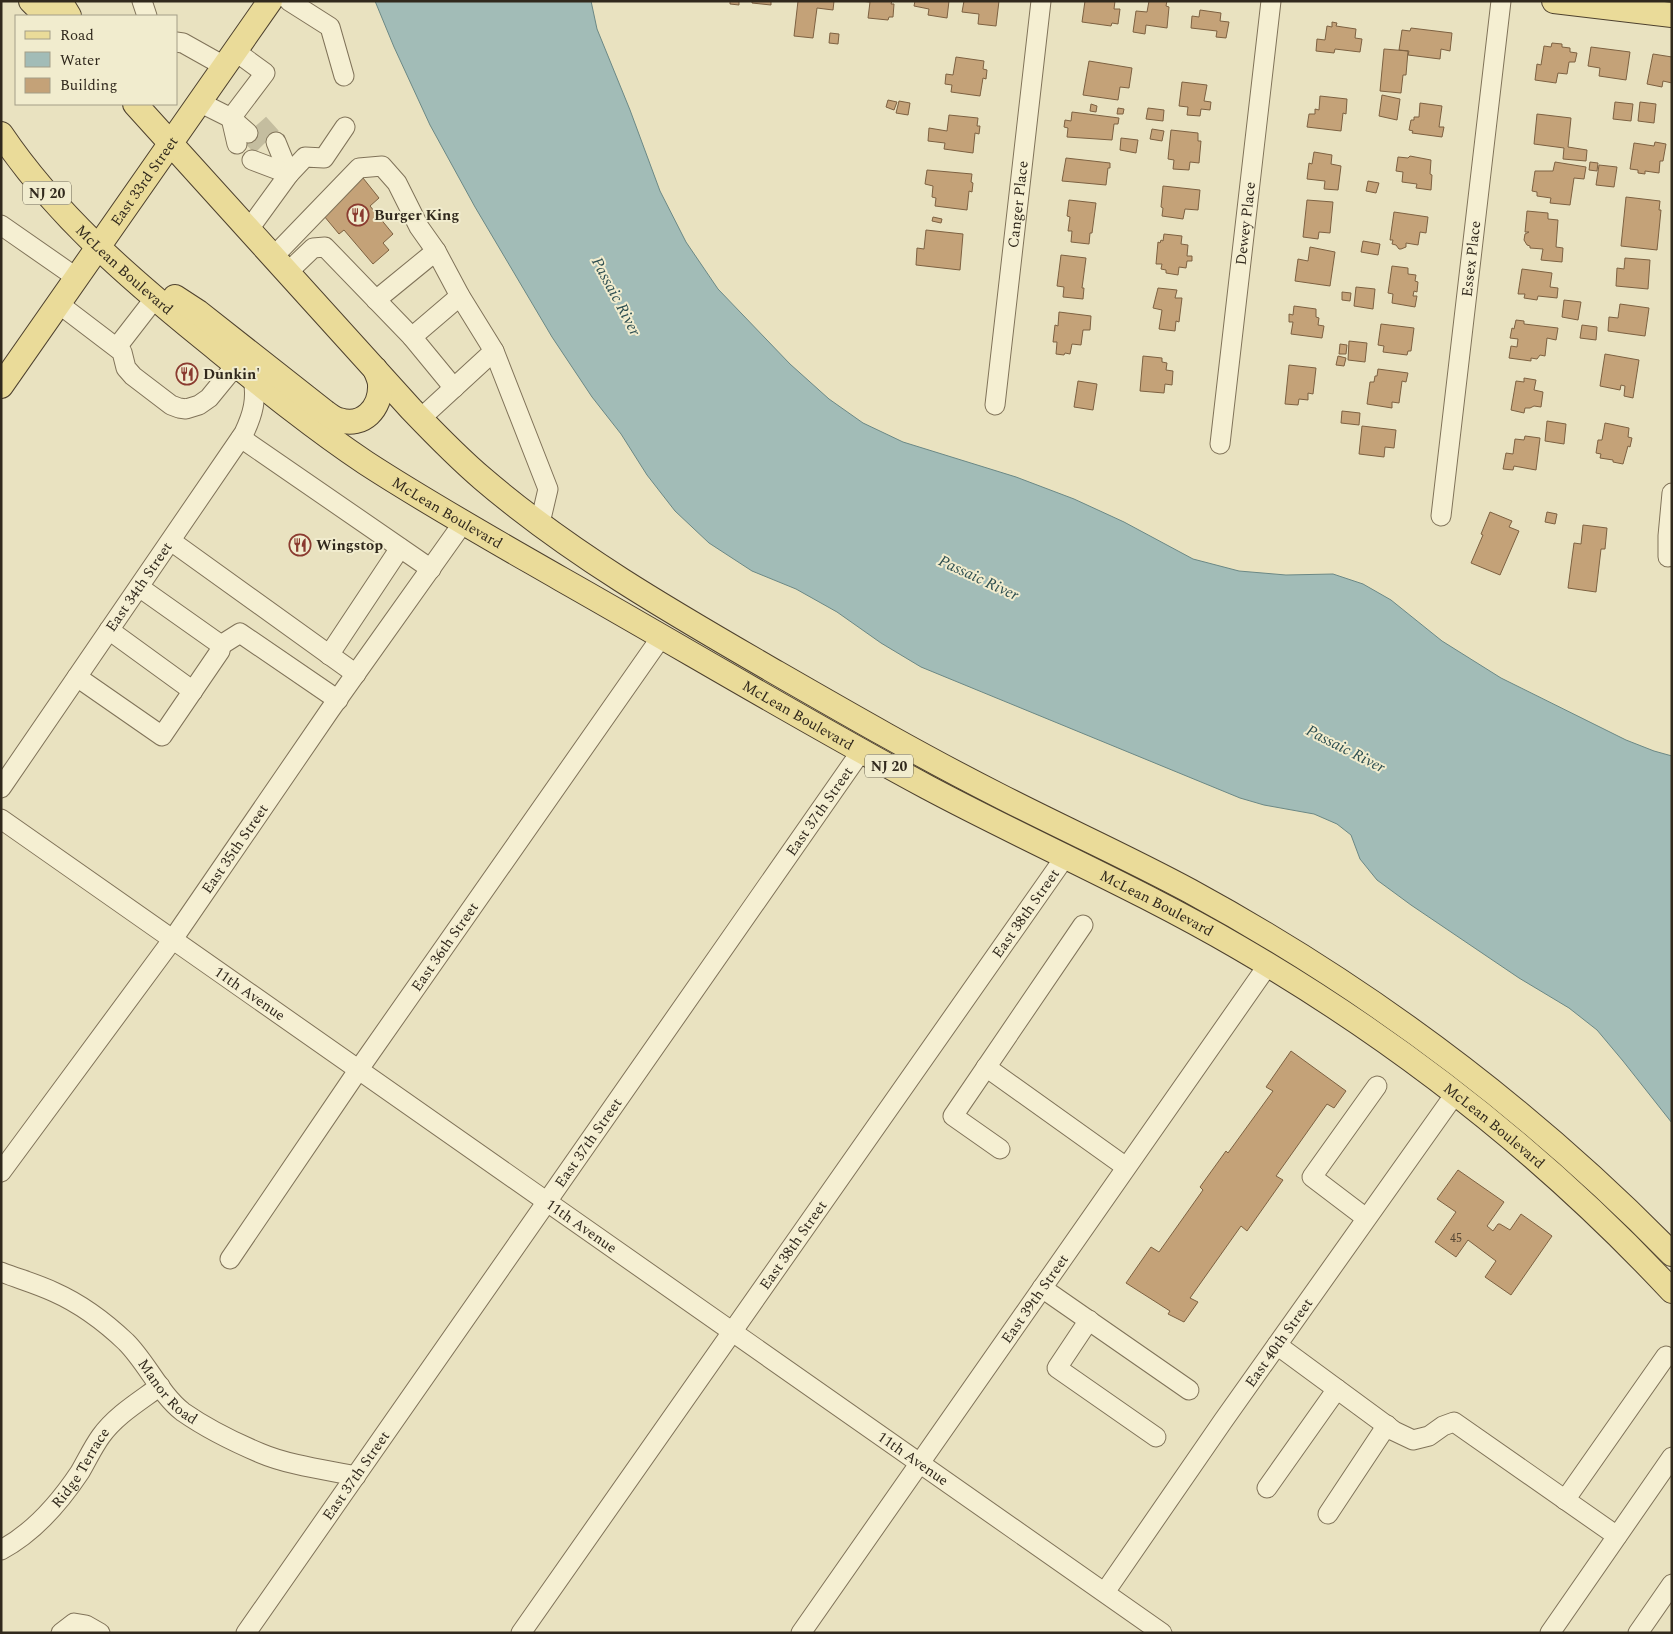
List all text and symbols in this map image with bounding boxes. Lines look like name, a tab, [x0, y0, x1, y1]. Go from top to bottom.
legend	[15, 15, 178, 105]
text: Road	[60, 24, 94, 47]
text: Water	[60, 49, 100, 72]
text: Building	[60, 74, 117, 97]
street label: East 33rd Street	[105, 132, 184, 231]
street label: Canger Place	[1002, 159, 1035, 249]
street label: Dewey Place	[1230, 180, 1262, 267]
road number: NJ 20	[23, 182, 71, 204]
restaurant icon: Burger King	[346, 203, 370, 227]
place label: Burger King	[374, 204, 459, 227]
street label: Essex Place	[1456, 219, 1487, 298]
street label: McLean Boulevard	[70, 220, 178, 321]
water label: Passaic River	[585, 253, 647, 341]
restaurant icon: Dunkin'	[175, 362, 199, 386]
place label: Dunkin'	[203, 363, 260, 386]
street label: McLean Boulevard	[387, 471, 507, 555]
restaurant icon: Wingstop	[288, 533, 312, 557]
place label: Wingstop	[316, 534, 383, 557]
street label: East 34th Street	[100, 537, 178, 637]
water label: Passaic River	[934, 549, 1023, 607]
street label: McLean Boulevard	[738, 675, 858, 757]
water label: Passaic River	[1302, 719, 1390, 779]
road number: NJ 20	[865, 754, 913, 778]
street label: East 37th Street	[780, 762, 859, 861]
street label: East 35th Street	[196, 799, 274, 899]
street label: East 38th Street	[986, 864, 1065, 963]
street label: McLean Boulevard	[1096, 864, 1218, 943]
street label: East 36th Street	[406, 897, 484, 996]
street label: 11th Avenue	[209, 961, 290, 1027]
street label: McLean Boulevard	[1438, 1077, 1550, 1175]
street label: East 37th Street	[549, 1093, 628, 1192]
street label: 11th Avenue	[541, 1193, 622, 1259]
street label: East 38th Street	[754, 1196, 833, 1295]
house number: 45	[1450, 1229, 1462, 1248]
street label: East 39th Street	[996, 1249, 1075, 1348]
street label: East 40th Street	[1239, 1293, 1319, 1392]
street label: Manor Road	[132, 1354, 202, 1431]
street label: Ridge Terrace	[46, 1422, 116, 1513]
street label: East 37th Street	[317, 1426, 396, 1525]
street label: 11th Avenue	[873, 1426, 953, 1492]

